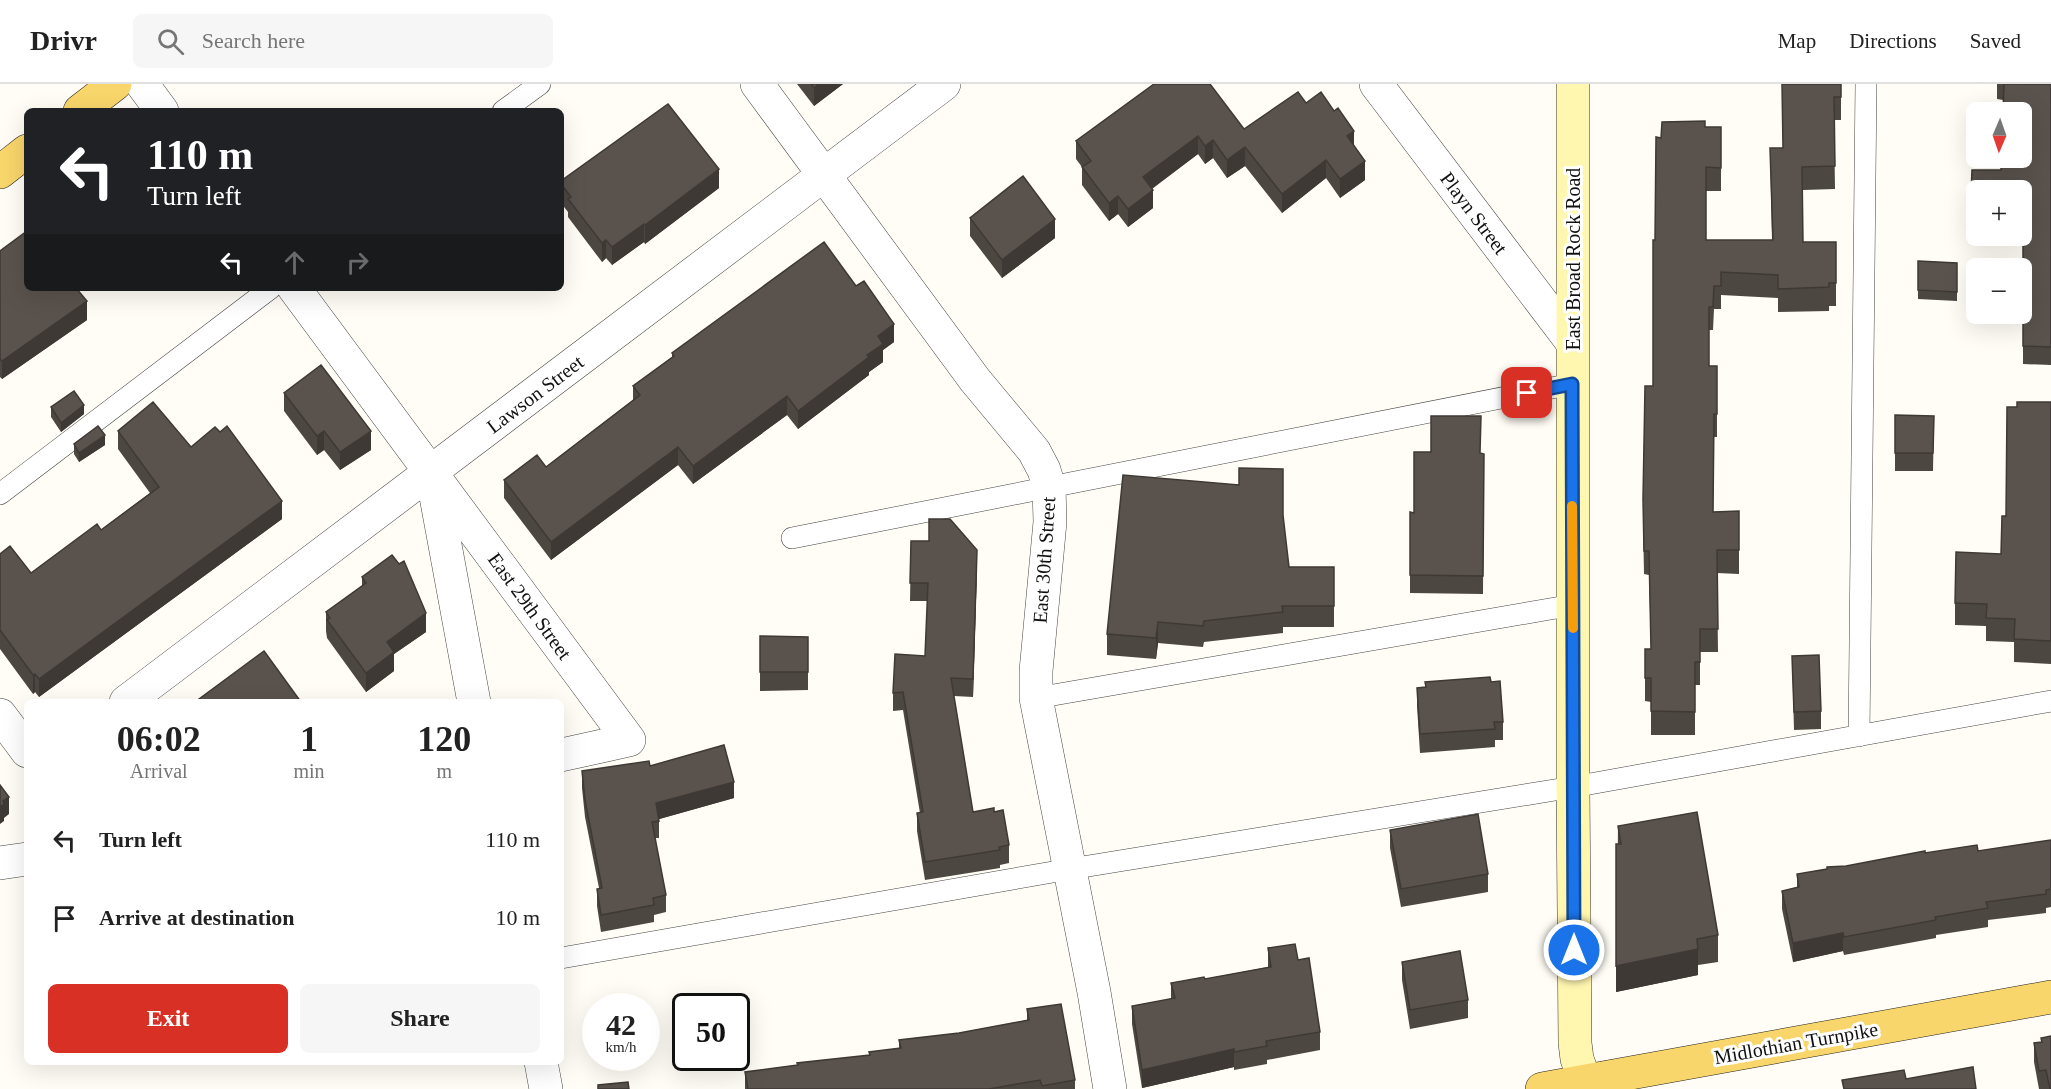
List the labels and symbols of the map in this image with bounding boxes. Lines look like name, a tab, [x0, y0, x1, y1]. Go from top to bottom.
north arrow	[1966, 102, 2032, 168]
street label: Playn Street	[1435, 168, 1512, 259]
street label: East Broad Rock Road	[1562, 168, 1584, 350]
street label: Lawson Street	[482, 350, 588, 437]
pin	[1501, 367, 1552, 418]
street label: East 30th Street	[1029, 496, 1059, 624]
street label: East 29th Street	[484, 548, 576, 664]
position arrow	[1542, 918, 1606, 982]
speed limit sign: 50	[672, 993, 750, 1071]
street label: Midlothian Turnpike	[1712, 1018, 1880, 1069]

